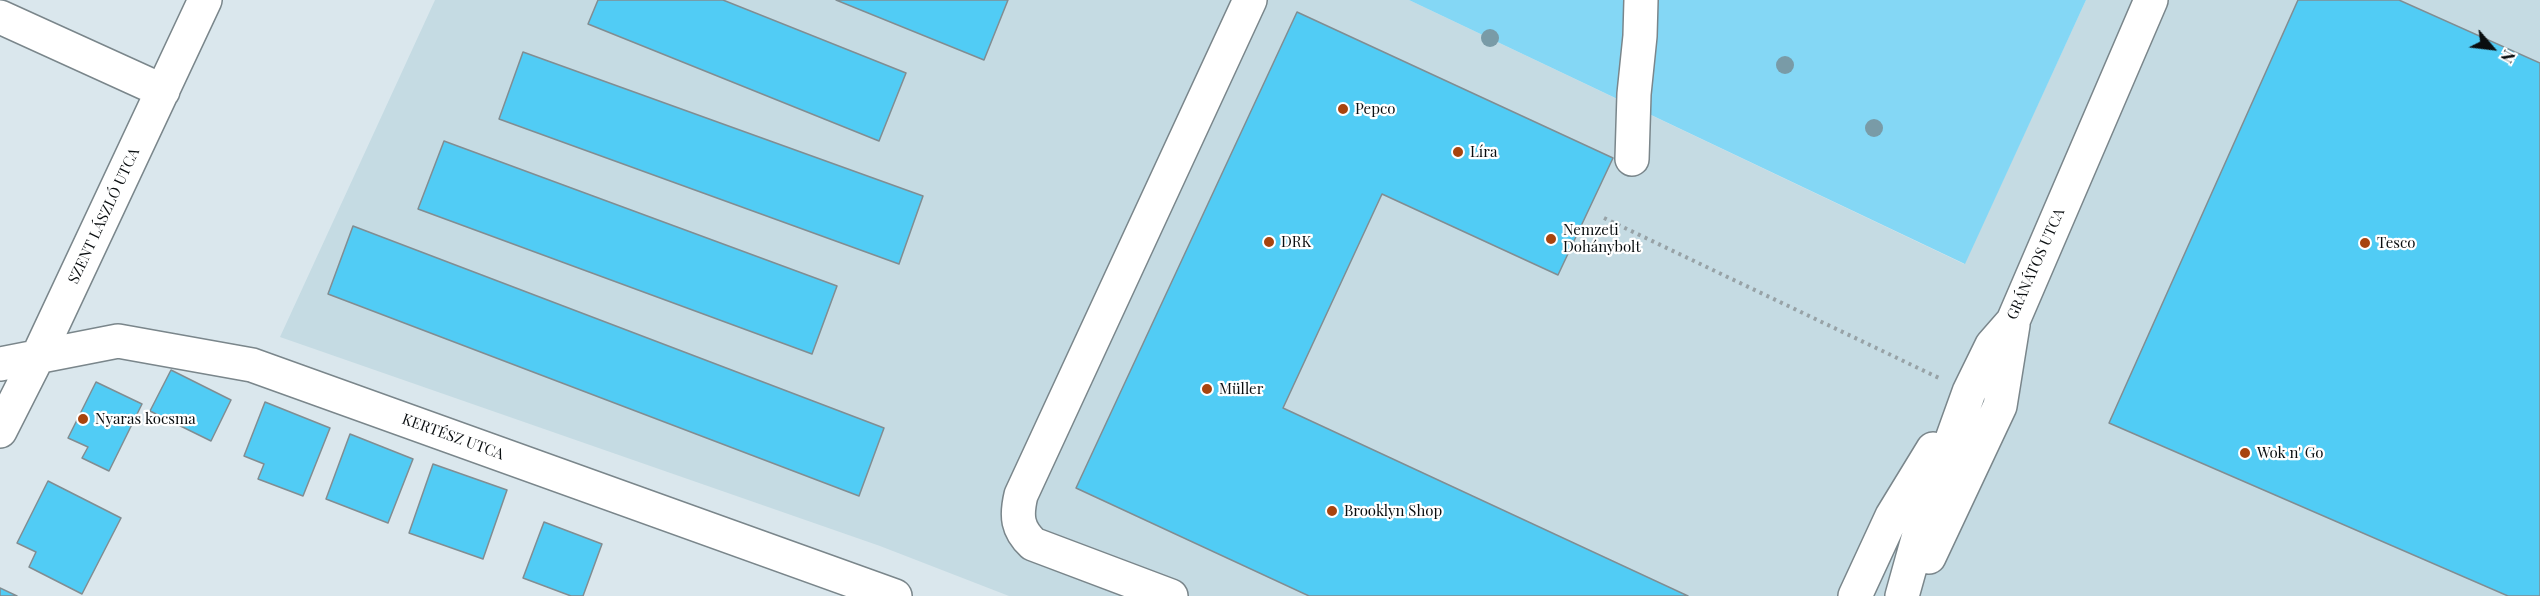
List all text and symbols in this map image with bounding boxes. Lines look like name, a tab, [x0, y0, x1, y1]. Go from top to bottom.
north arrow	[2462, 18, 2522, 78]
text: N	[2496, 47, 2520, 67]
place label: Pepco	[1355, 100, 1395, 118]
marker: Pepco	[1336, 102, 1350, 116]
place label: Líra	[1470, 143, 1497, 161]
street label: SZENT LÁSZLÓ UTCA	[65, 145, 143, 287]
marker: Líra	[1451, 145, 1465, 159]
street label: GRÁNÁTOS UTCA	[2003, 205, 2069, 323]
place label: Nemzeti Dohánybolt	[1563, 221, 1641, 256]
marker: Nemzeti Dohánybolt	[1544, 232, 1558, 246]
place label: DRK	[1281, 233, 1311, 251]
place label: Tesco	[2377, 234, 2415, 252]
marker: DRK	[1262, 235, 1276, 249]
marker: Tesco	[2358, 236, 2372, 250]
place label: Müller	[1219, 380, 1263, 398]
marker: Müller	[1200, 382, 1214, 396]
place label: Nyaras kocsma	[95, 410, 196, 428]
street label: KERTÉSZ UTCA	[400, 410, 506, 464]
marker: Nyaras kocsma	[76, 412, 90, 426]
place label: Wok n' Go	[2257, 444, 2324, 462]
marker: Wok n' Go	[2238, 446, 2252, 460]
place label: Brooklyn Shop	[1344, 502, 1442, 520]
marker: Brooklyn Shop	[1325, 504, 1339, 518]

